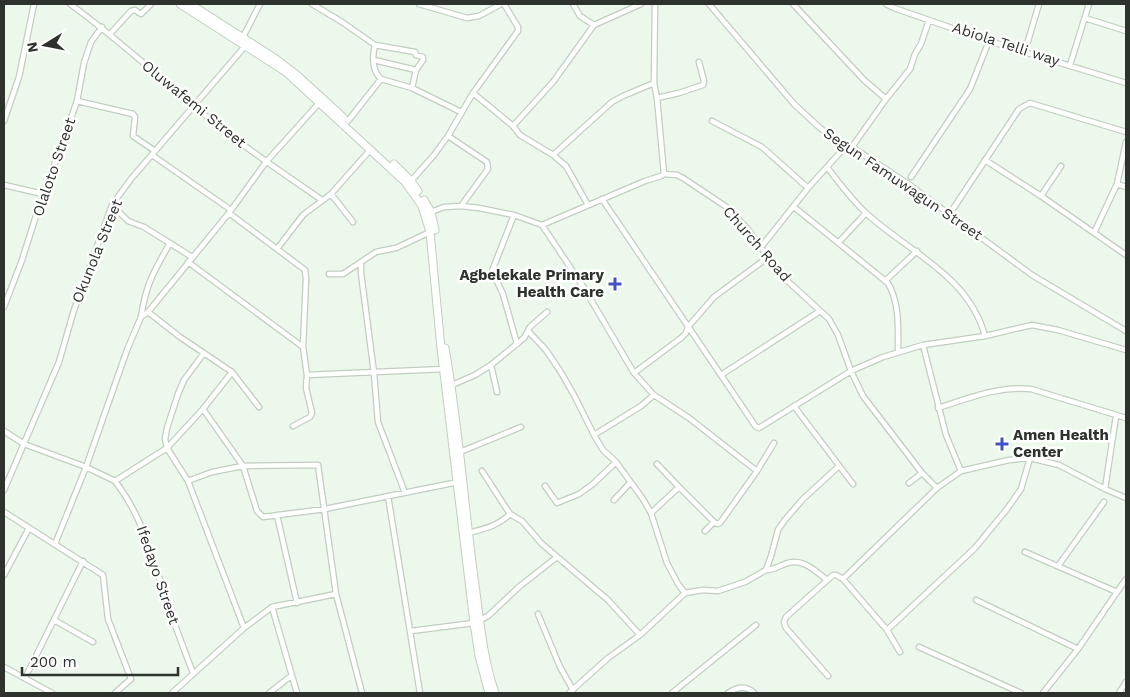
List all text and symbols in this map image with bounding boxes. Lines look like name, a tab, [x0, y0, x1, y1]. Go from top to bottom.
street label: Abiola Telli way	[950, 18, 1062, 70]
north arrow	[20, 20, 70, 70]
text: N	[23, 41, 41, 54]
street label: Oluwafemi Street	[138, 56, 250, 152]
street label: Olaloto Street	[29, 115, 80, 219]
street label: Segun Famuwagun Street	[820, 124, 987, 244]
street label: Okunola Street	[68, 196, 126, 305]
street label: Church Road	[719, 203, 795, 285]
place label: Agbelekale Primary Health Care	[459, 266, 605, 301]
marker: Agbelekale Primary Health Care	[608, 277, 622, 291]
place label: Amen Health Center	[1013, 426, 1109, 461]
marker: Amen Health Center	[995, 437, 1009, 451]
street label: Ifedayo Street	[133, 523, 184, 627]
scale bar	[22, 644, 179, 676]
text: 200 m	[30, 653, 77, 671]

